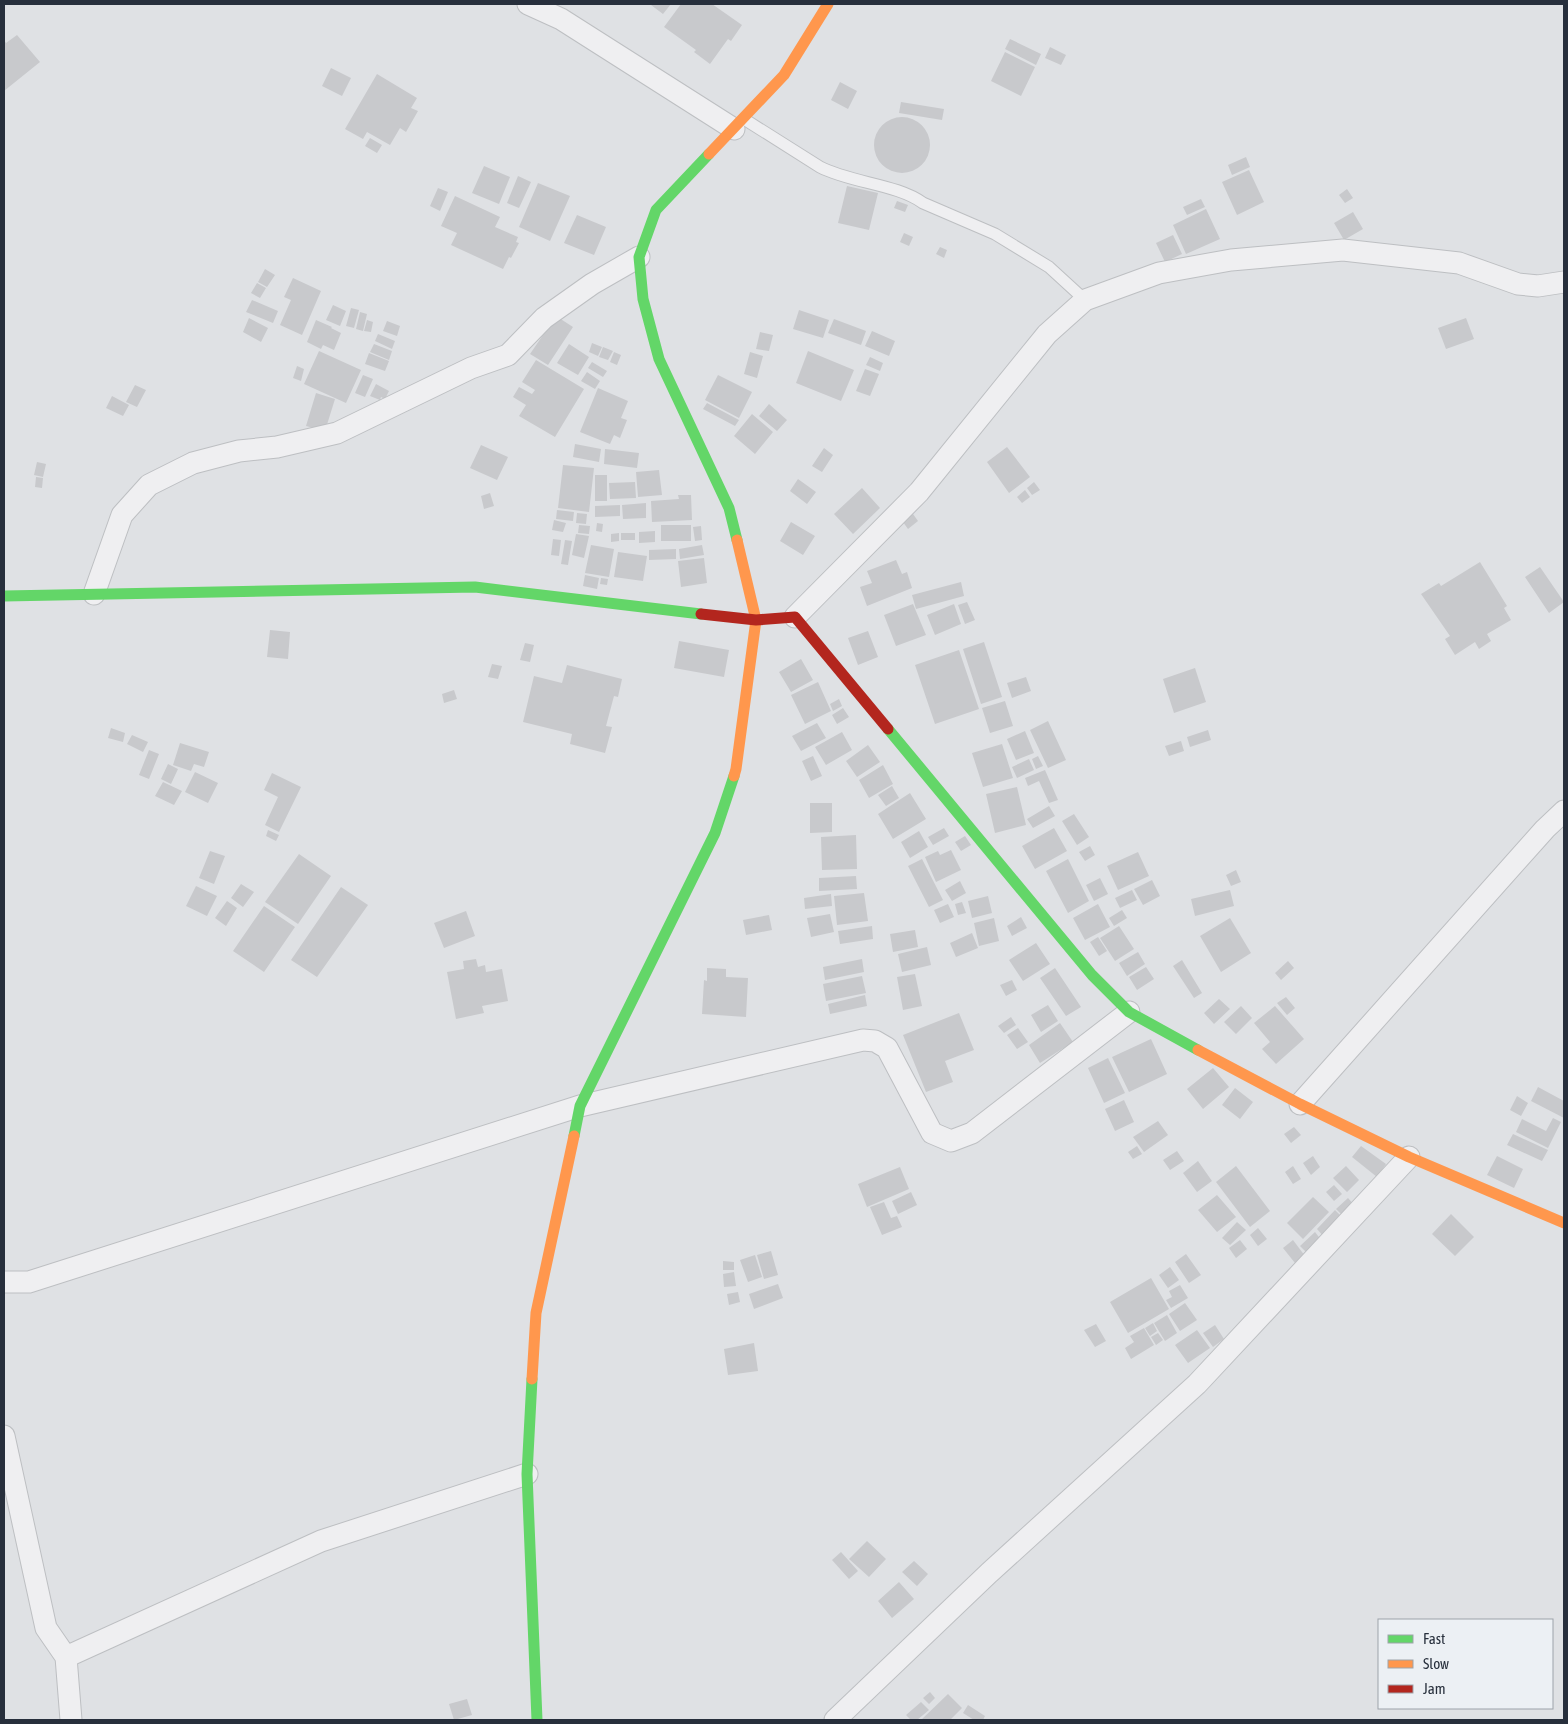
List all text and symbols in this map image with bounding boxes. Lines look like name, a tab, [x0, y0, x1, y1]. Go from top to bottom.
legend	[1378, 1619, 1553, 1709]
text: Fast	[1423, 1630, 1445, 1647]
text: Slow	[1423, 1655, 1449, 1672]
text: Jam	[1423, 1680, 1446, 1697]

